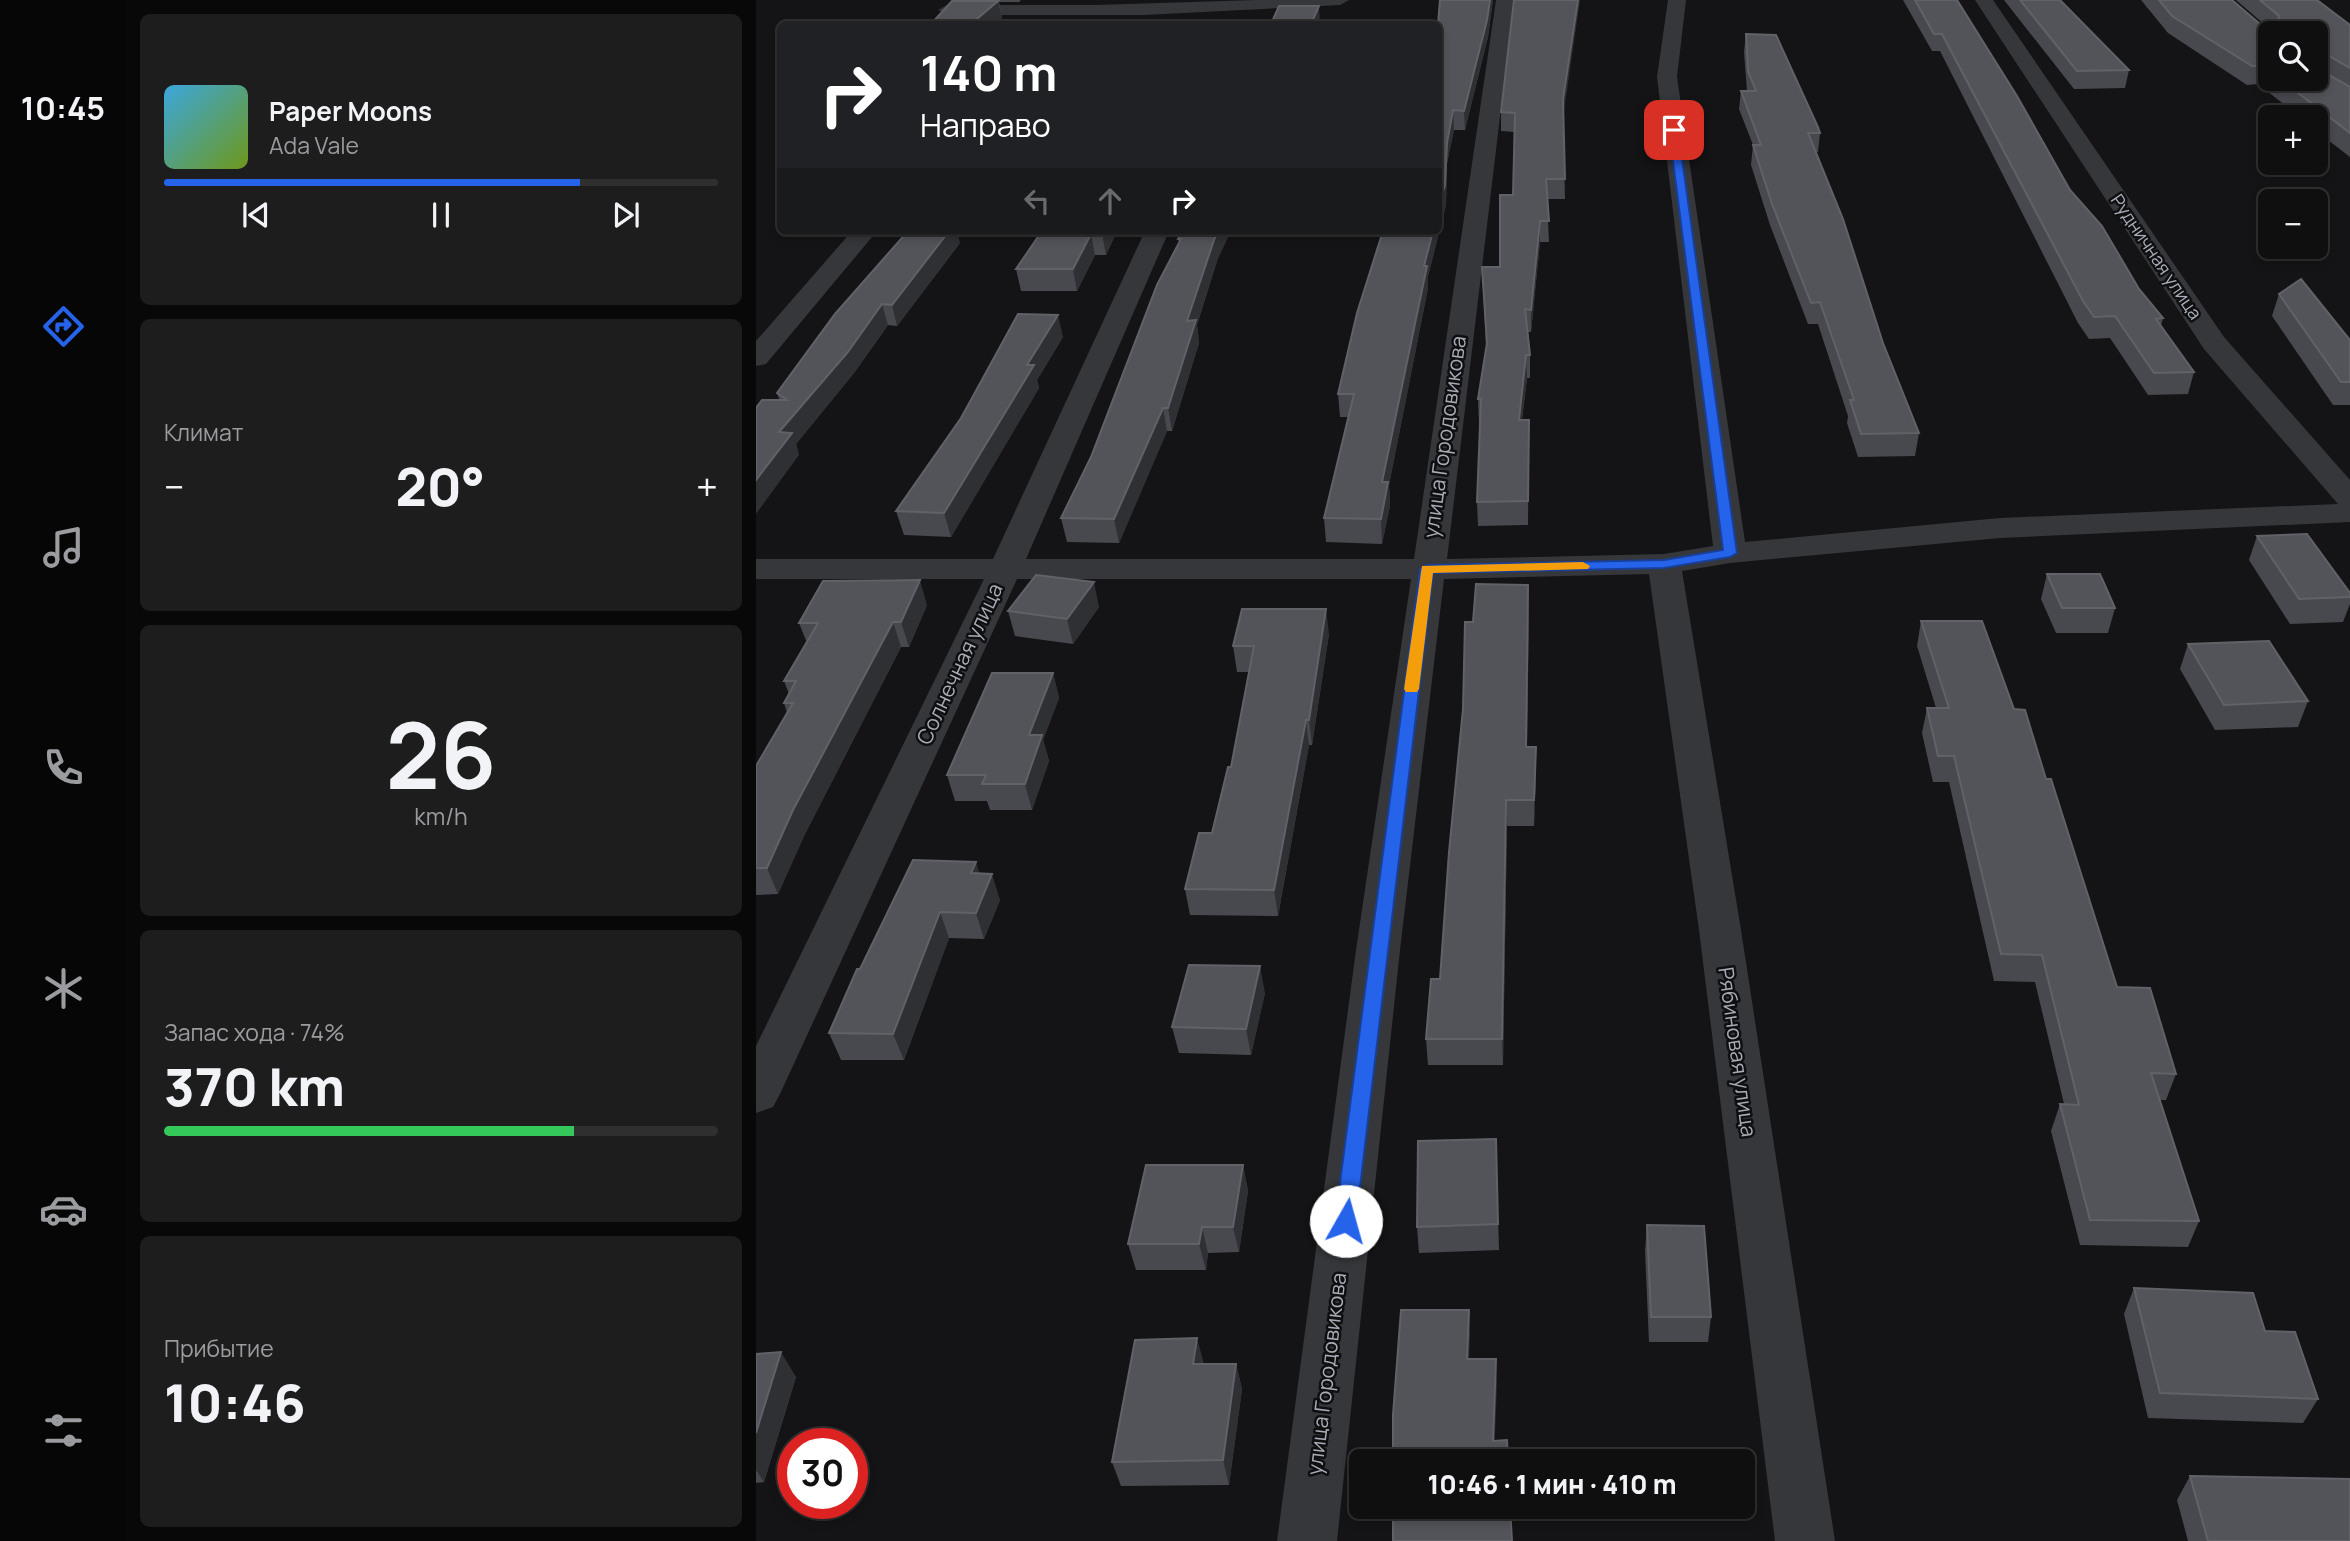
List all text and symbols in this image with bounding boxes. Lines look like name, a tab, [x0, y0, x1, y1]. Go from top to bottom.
map controls	[2258, 21, 2328, 259]
button: search	[2258, 21, 2328, 91]
text: 140 m	[920, 39, 1057, 106]
icon: right	[805, 49, 896, 140]
text: 10:45	[21, 86, 105, 130]
text: Paper Moons	[269, 93, 432, 129]
pin	[1644, 100, 1704, 160]
text: Направо	[920, 103, 1051, 147]
button: +	[2258, 105, 2328, 175]
icon: arrive	[1655, 111, 1693, 149]
text: Ada Vale	[269, 129, 359, 161]
icon: left	[1018, 182, 1056, 220]
icon: ahead	[1091, 182, 1129, 220]
icon: right	[1164, 182, 1202, 220]
street label: Рудничная улица	[2106, 189, 2208, 324]
button: −	[2258, 189, 2328, 259]
icon: previous	[237, 196, 275, 234]
icon: pause	[422, 196, 460, 234]
icon: next	[607, 196, 645, 234]
icon: directions	[39, 302, 88, 351]
street label: улица Городовикова	[1416, 334, 1472, 540]
text: Климат	[164, 416, 243, 448]
text: 20°	[395, 451, 485, 522]
text: −	[164, 460, 185, 512]
text: +	[696, 460, 718, 512]
icon: music	[39, 523, 88, 572]
street label: Солнечная улица	[909, 578, 1009, 749]
text: 26	[386, 692, 496, 816]
icon: phone	[39, 743, 88, 792]
text: km/h	[414, 800, 468, 832]
icon: climate	[39, 964, 88, 1013]
street label: Рябиновая улица	[1712, 965, 1764, 1139]
text: Запас хода · 74%	[164, 1016, 345, 1048]
text: 370 km	[164, 1051, 345, 1122]
position arrow	[1309, 1184, 1383, 1258]
icon: car	[39, 1185, 88, 1234]
street label: улица Городовикова	[1300, 1271, 1352, 1477]
text: Прибытие	[164, 1332, 274, 1364]
text: 10:46	[164, 1367, 306, 1438]
icon: filters	[39, 1406, 88, 1455]
speed limit sign: 30	[777, 1428, 868, 1519]
text: 10:46 · 1 мин · 410 m	[1427, 1466, 1677, 1502]

